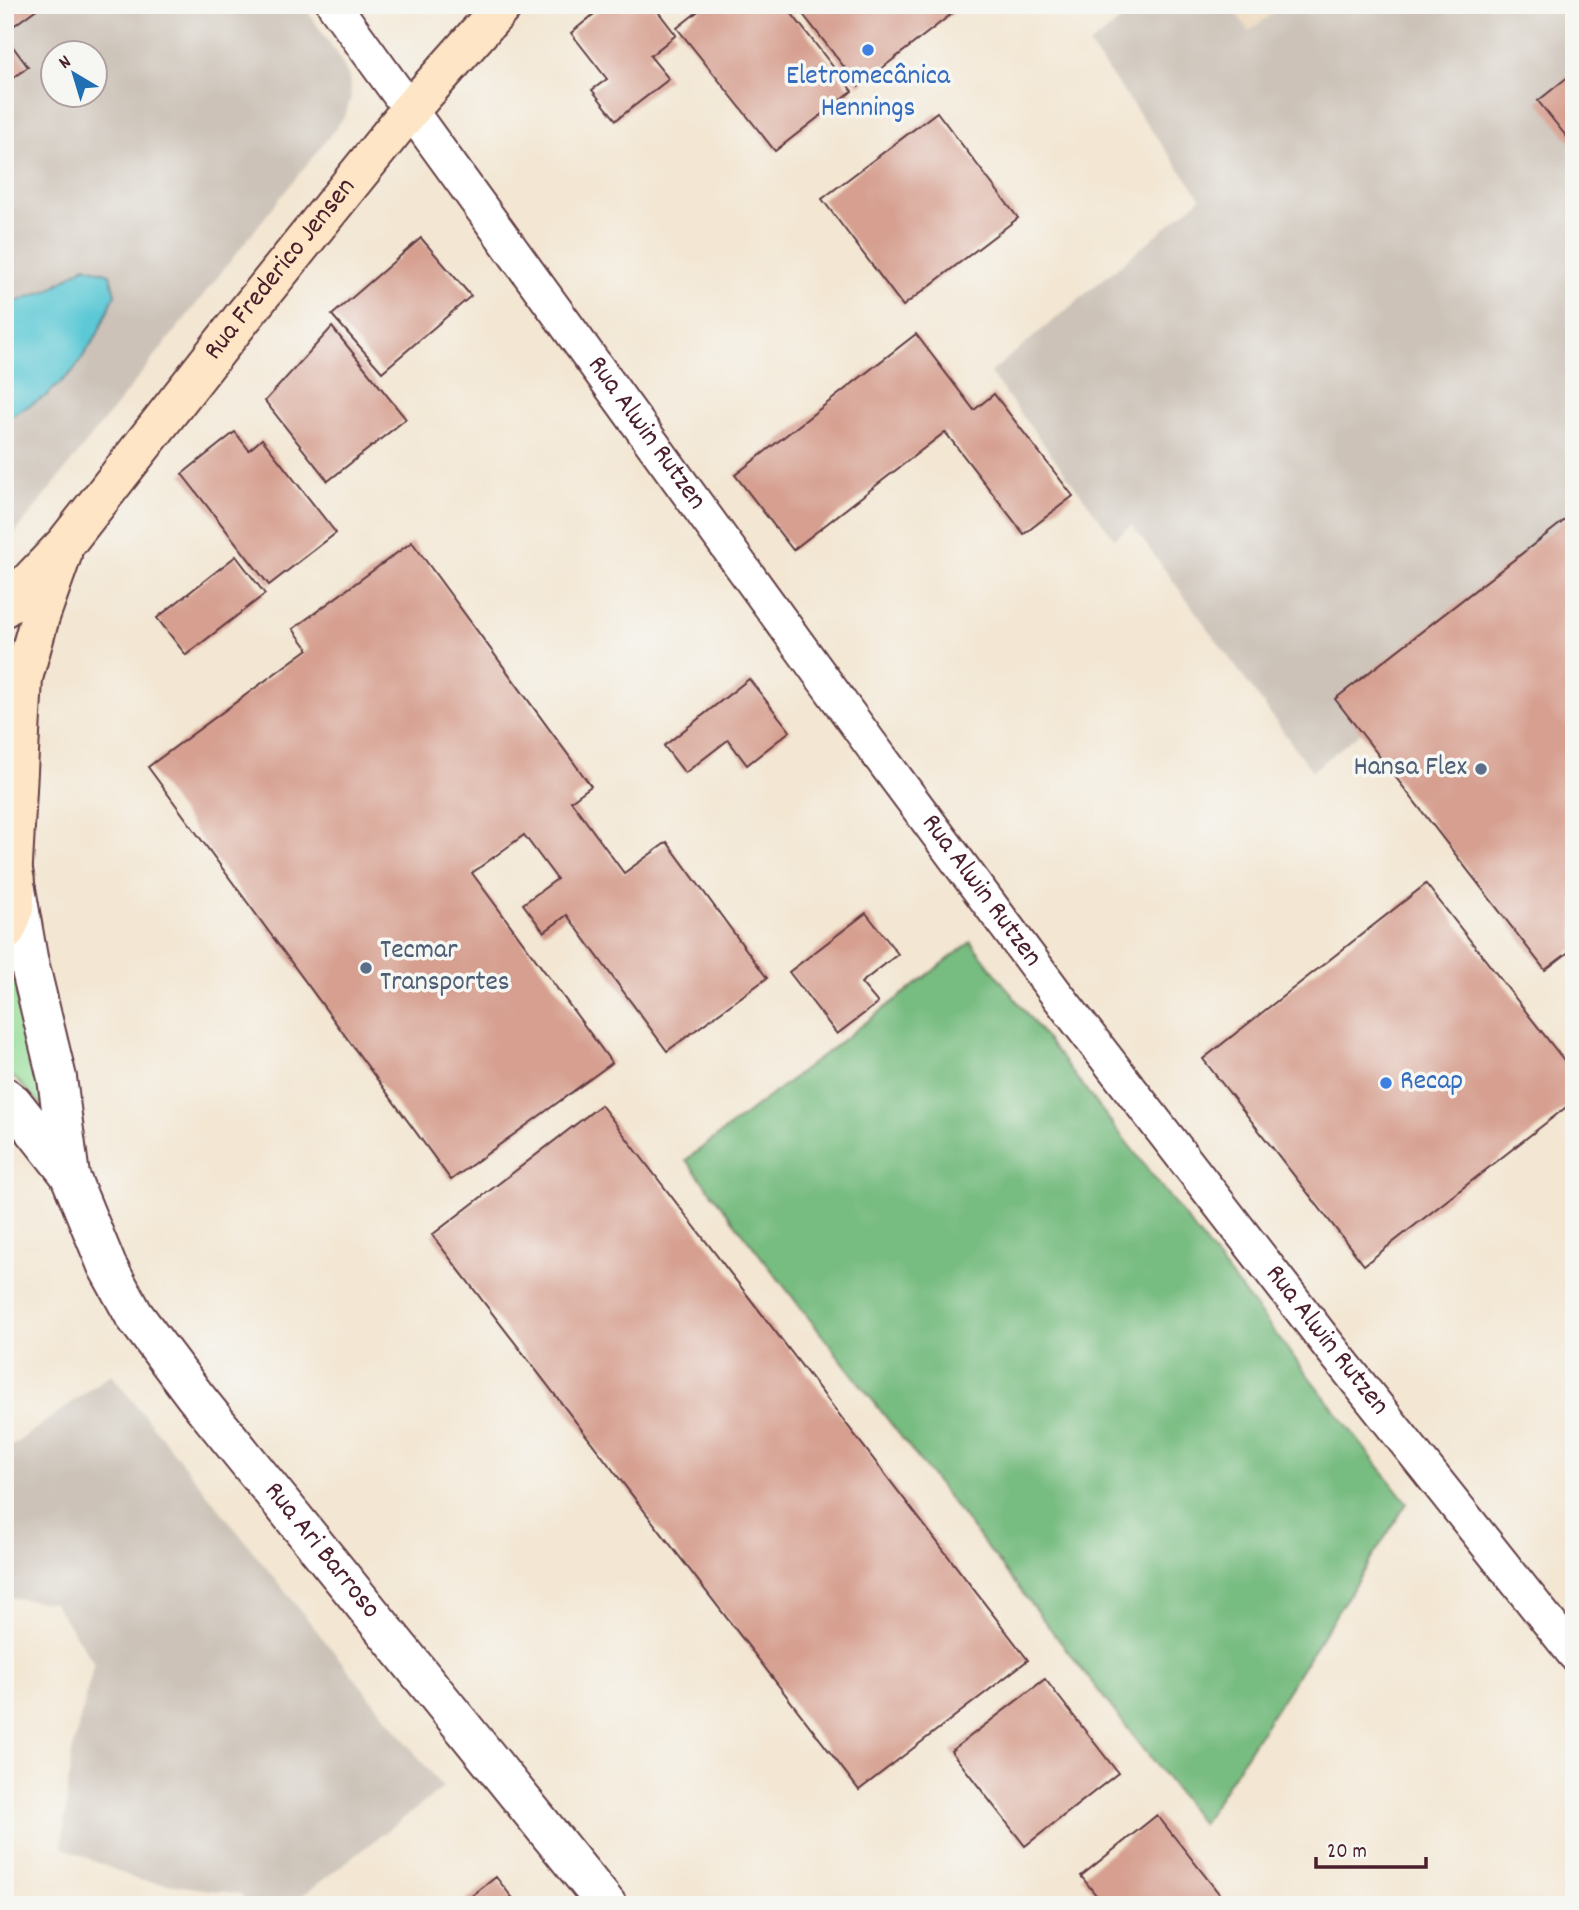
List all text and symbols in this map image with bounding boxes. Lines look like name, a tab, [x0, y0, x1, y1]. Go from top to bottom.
north arrow	[38, 38, 108, 108]
marker: Eletromecânica Hennings	[860, 42, 876, 58]
text: N	[54, 50, 78, 77]
place label: Eletromecânica Hennings	[786, 58, 951, 130]
street label: Rua Frederico Jensen	[195, 170, 367, 370]
street label: Rua Alwin Rutzen	[576, 349, 715, 519]
place label: Hansa Flex	[1353, 749, 1467, 789]
marker: Hansa Flex	[1473, 761, 1489, 777]
street label: Rua Alwin Rutzen	[910, 807, 1050, 976]
place label: Tecmar Transportes	[380, 932, 510, 1004]
marker: Tecmar Transportes	[358, 960, 374, 976]
place label: Recap	[1400, 1063, 1463, 1103]
marker: Recap	[1378, 1075, 1394, 1091]
street label: Rua Alwin Rutzen	[1254, 1257, 1398, 1425]
street label: Rua Ari Barroso	[253, 1474, 389, 1629]
scale bar	[1316, 1826, 1427, 1870]
text: 20 m	[1327, 1838, 1367, 1868]

